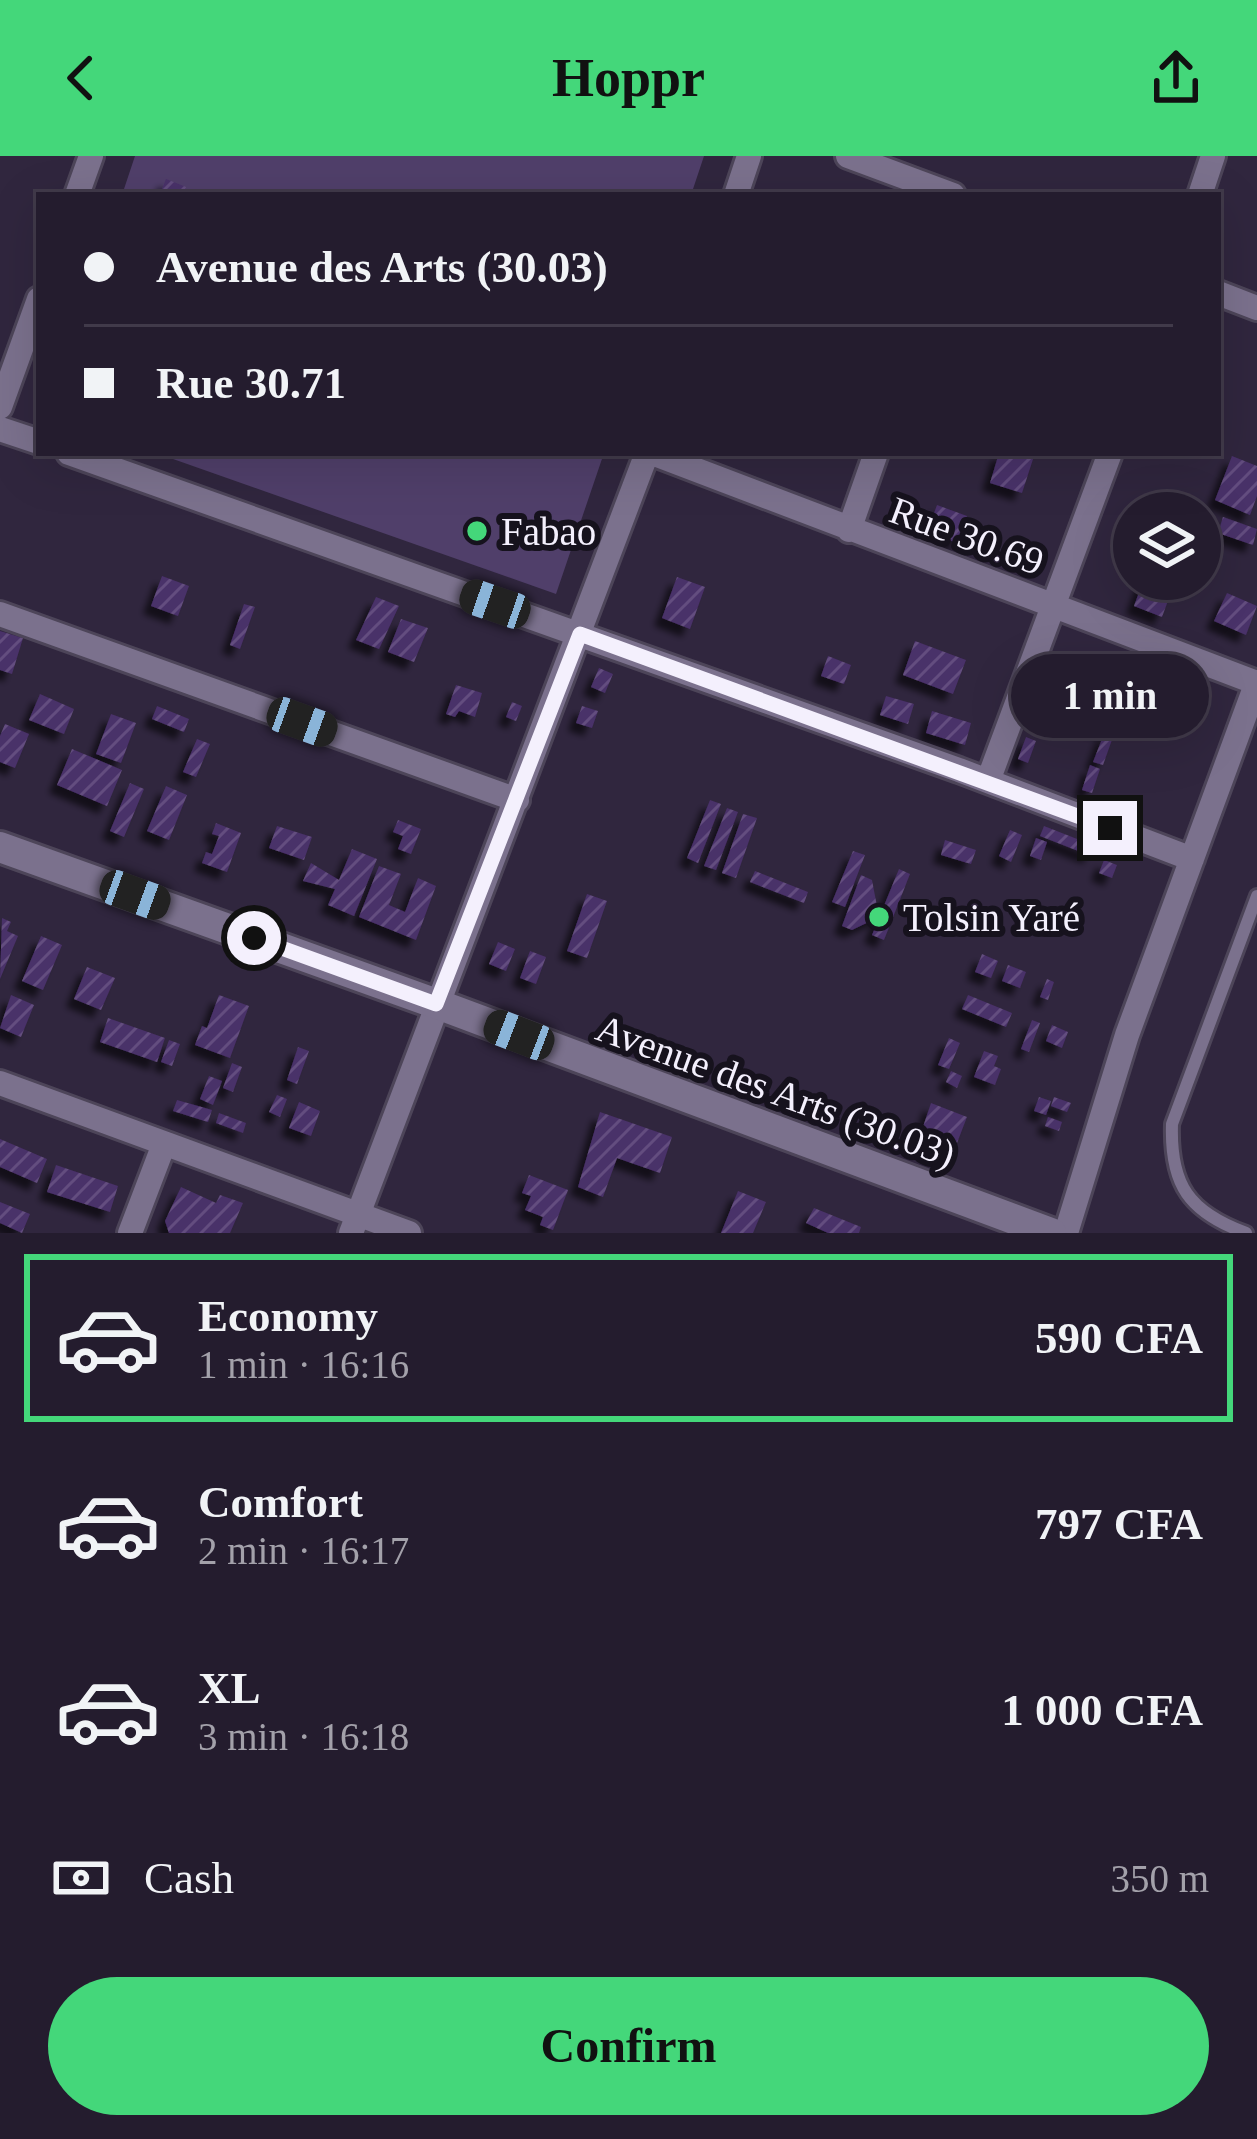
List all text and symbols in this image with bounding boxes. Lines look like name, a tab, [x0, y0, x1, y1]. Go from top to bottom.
icon: back	[48, 45, 114, 111]
icon: share	[1143, 45, 1209, 111]
text: Hoppr	[552, 48, 705, 108]
text: Avenue des Arts (30.03)	[156, 242, 608, 292]
text: Rue 30.71	[156, 358, 346, 408]
street label: Rue 30.69	[884, 488, 1050, 583]
map controls	[1113, 492, 1221, 600]
button: layers	[1113, 492, 1221, 600]
place label: Fabao	[501, 510, 596, 553]
marker: Fabao	[464, 518, 490, 544]
car	[455, 575, 535, 633]
callout: 1 min	[1011, 654, 1209, 738]
text: 1 min	[1063, 674, 1157, 717]
car	[262, 693, 342, 751]
route end	[1083, 801, 1137, 855]
car	[95, 866, 175, 924]
place label: Tolsin Yaré	[903, 896, 1080, 939]
marker: Tolsin Yaré	[866, 904, 892, 930]
route start	[227, 911, 281, 965]
car	[479, 1005, 559, 1065]
street label: Avenue des Arts (30.03)	[590, 1006, 961, 1176]
icon: car	[54, 1284, 162, 1392]
text: Economy	[198, 1291, 378, 1341]
text: 590 CFA	[1035, 1313, 1203, 1363]
text: 1 min · 16:16	[198, 1343, 409, 1386]
icon: car	[54, 1470, 162, 1578]
text: Comfort	[198, 1477, 363, 1527]
text: 797 CFA	[1035, 1499, 1203, 1549]
text: 2 min · 16:17	[198, 1529, 409, 1572]
icon: car	[54, 1656, 162, 1764]
text: XL	[198, 1663, 261, 1713]
text: 1 000 CFA	[1001, 1685, 1203, 1735]
text: 3 min · 16:18	[198, 1715, 409, 1758]
icon: cash	[48, 1845, 114, 1911]
text: Cash	[144, 1853, 234, 1903]
text: 350 m	[1110, 1857, 1209, 1900]
button: Confirm	[48, 1977, 1209, 2115]

